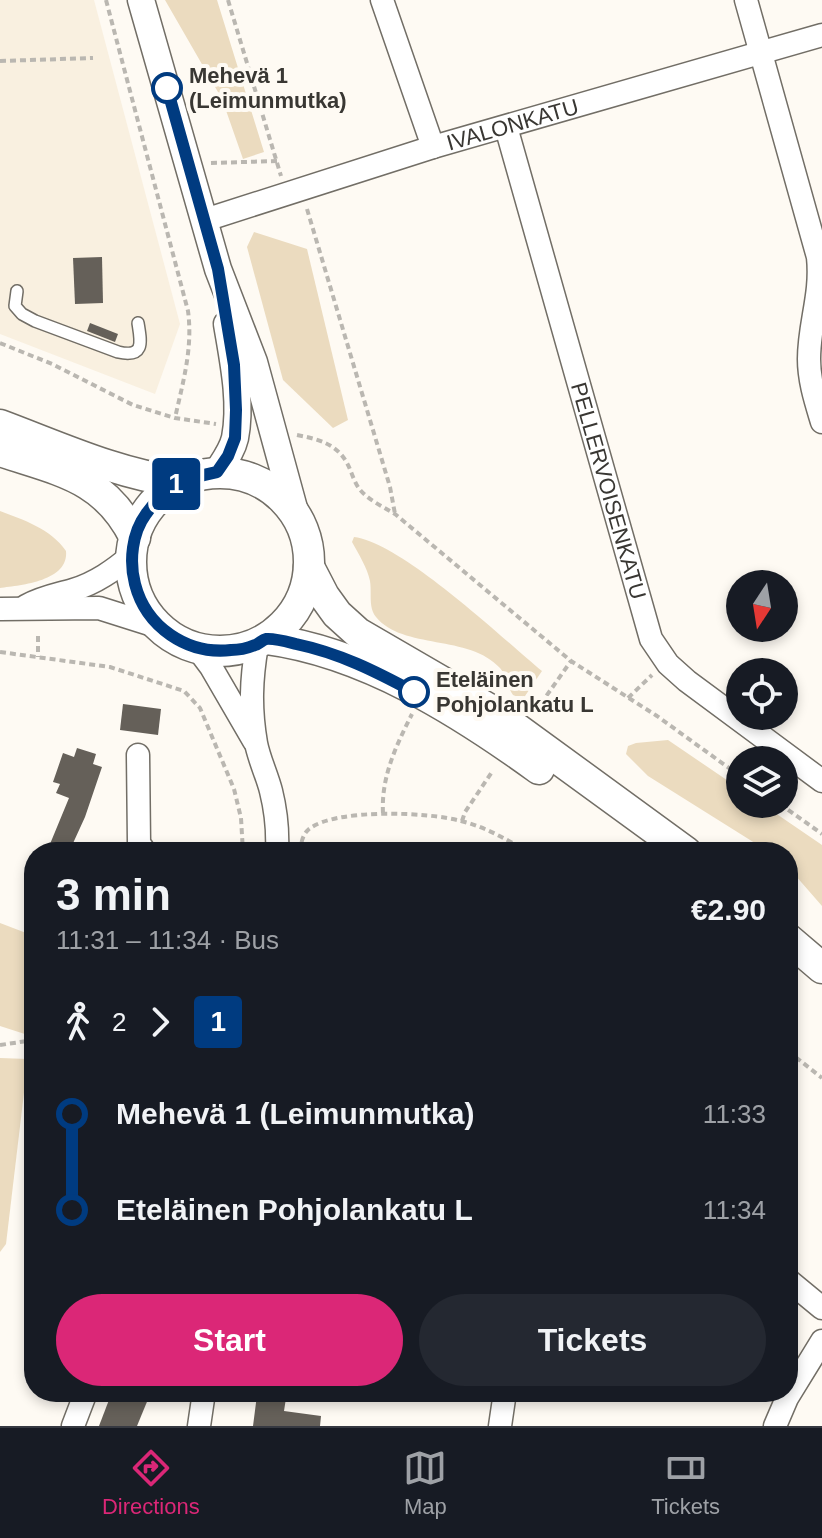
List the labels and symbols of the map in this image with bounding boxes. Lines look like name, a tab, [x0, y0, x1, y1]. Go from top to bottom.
place label: Mehevä 1 (Leimunmutka)	[189, 63, 347, 113]
marker: Mehevä 1 (Leimunmutka)	[152, 73, 182, 103]
street label: IVALONKATU	[444, 94, 581, 155]
street label: PELLERVOISENKATU	[566, 379, 651, 602]
line badge: 1	[150, 458, 202, 510]
north arrow	[726, 570, 798, 642]
place label: Eteläinen Pohjolankatu L	[436, 667, 594, 717]
marker: Eteläinen Pohjolankatu L	[399, 677, 429, 707]

